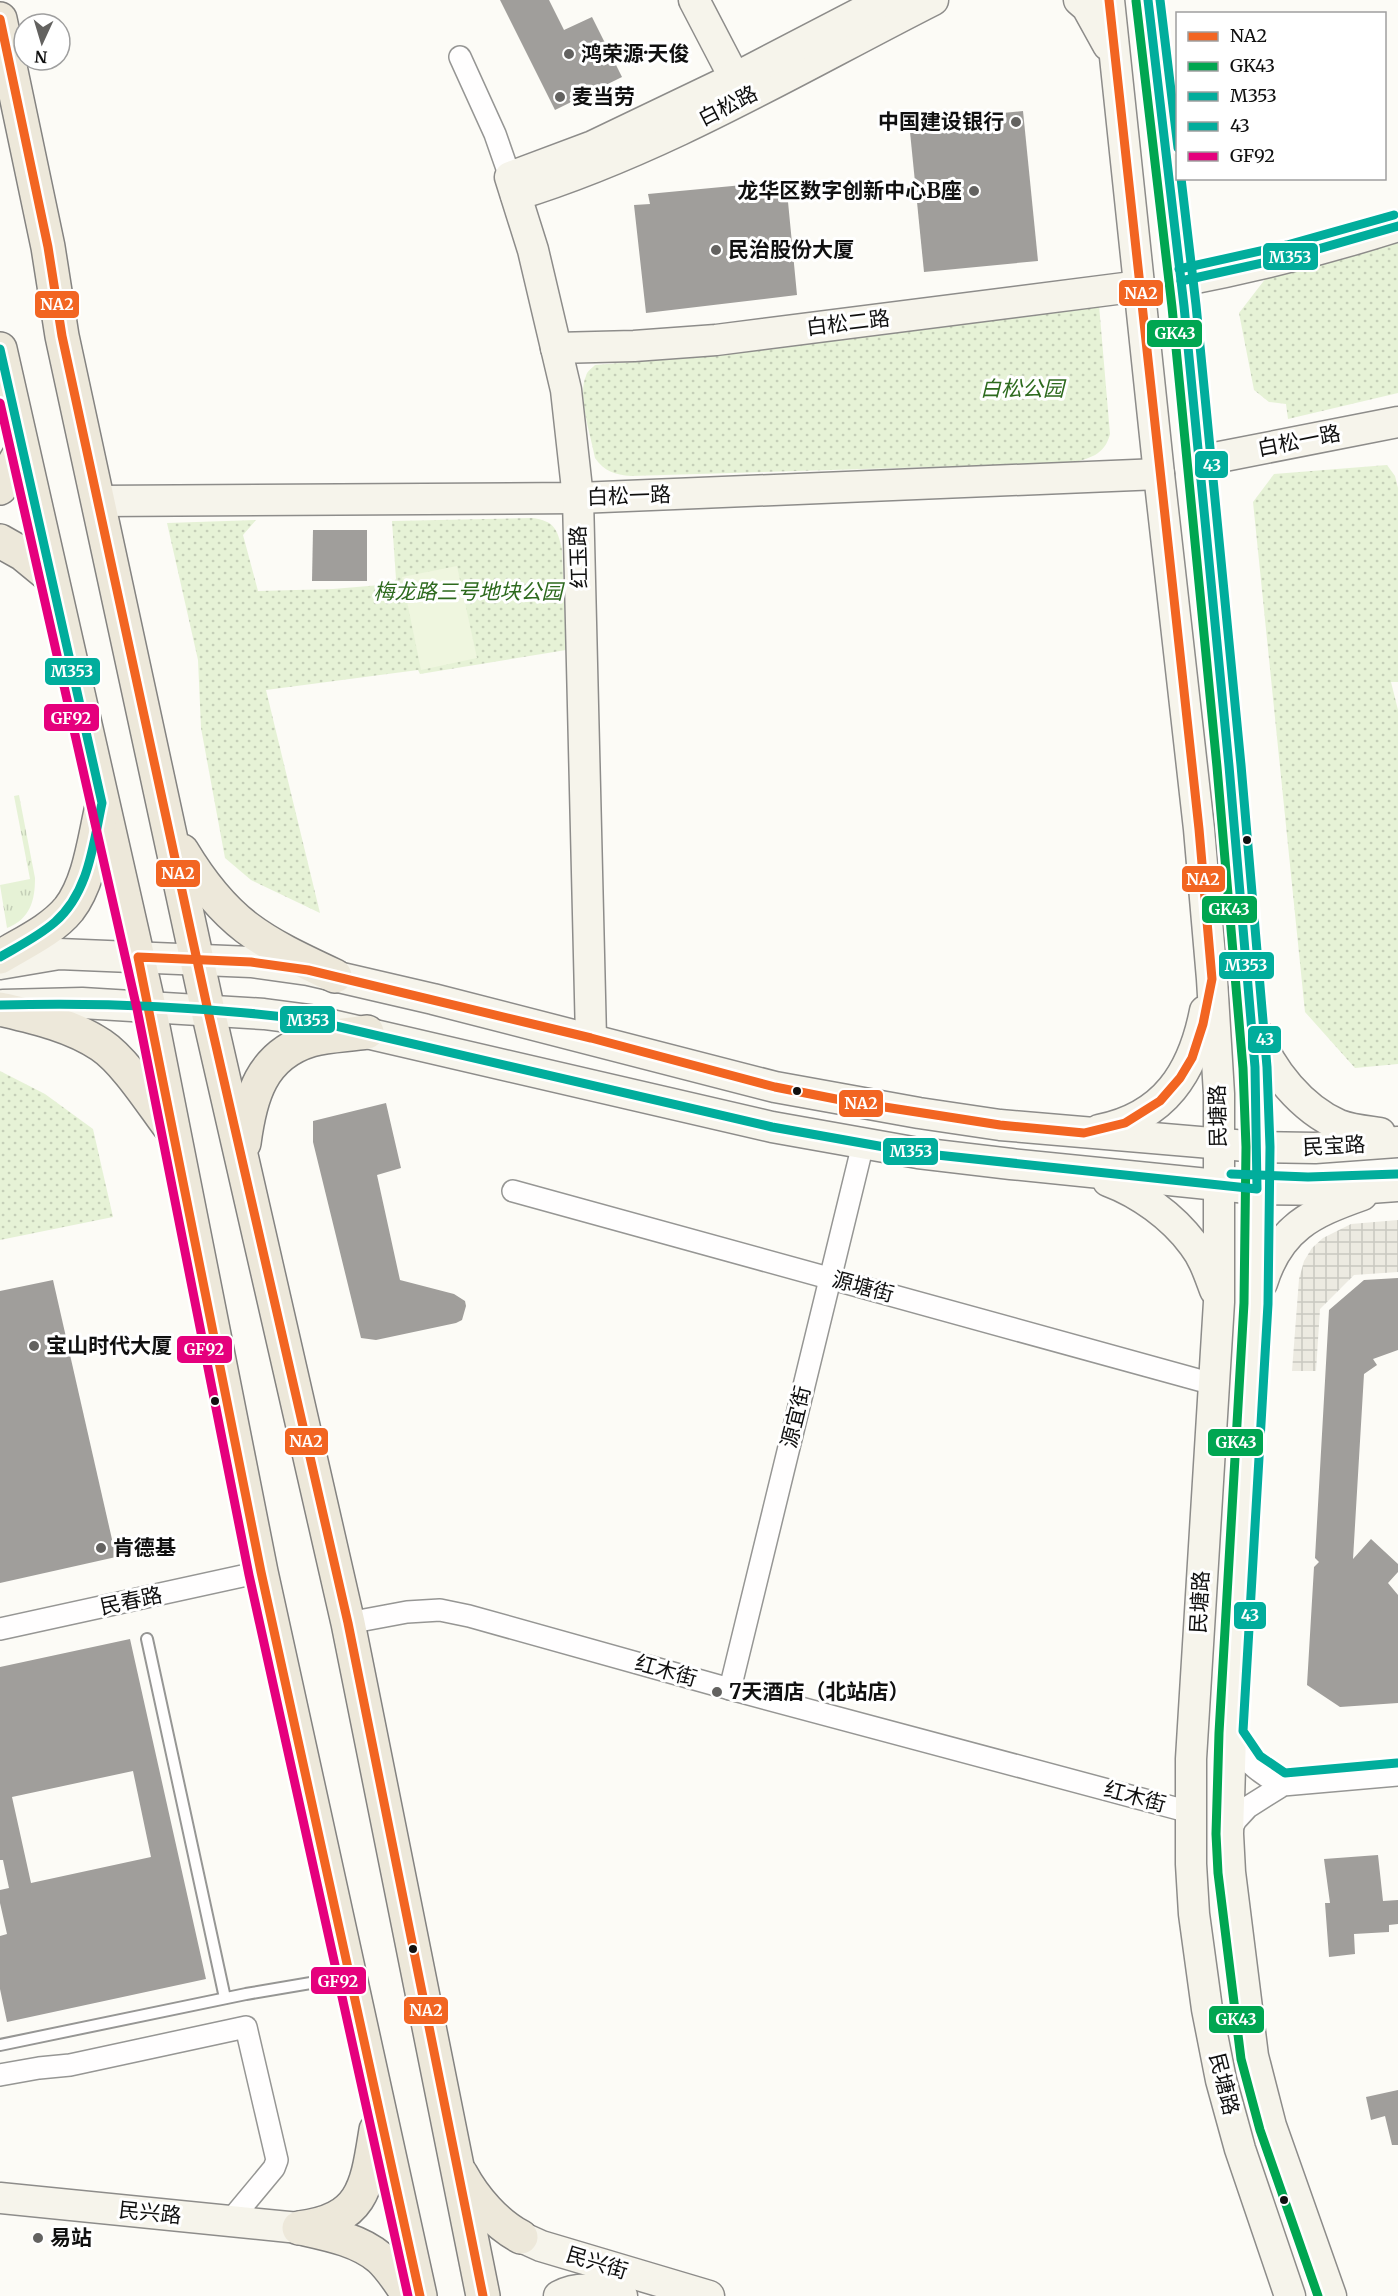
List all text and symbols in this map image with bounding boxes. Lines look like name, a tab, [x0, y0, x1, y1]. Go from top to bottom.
north arrow	[12, 12, 72, 72]
legend	[1176, 12, 1386, 180]
text: NA2	[1230, 24, 1267, 47]
place label: 鸿荣源·天俊	[581, 40, 690, 67]
text: N	[34, 47, 48, 67]
marker: 鸿荣源·天俊	[562, 47, 576, 61]
text: GK43	[1230, 54, 1275, 77]
street label: 白松路	[694, 79, 762, 132]
place label: 麦当劳	[572, 83, 635, 110]
text: M353	[1230, 84, 1277, 107]
marker: 麦当劳	[553, 90, 567, 104]
place label: 中国建设银行	[878, 108, 1004, 135]
text: 43	[1230, 114, 1250, 137]
marker: 中国建设银行	[1009, 115, 1023, 129]
text: GF92	[1230, 144, 1275, 167]
place label: 龙华区数字创新中心B座	[737, 177, 962, 204]
marker: 龙华区数字创新中心B座	[967, 184, 981, 198]
place label: 民治股份大厦	[728, 236, 854, 263]
line badge: M353	[1262, 242, 1319, 271]
marker: 民治股份大厦	[709, 243, 723, 257]
text: M353	[1269, 247, 1311, 267]
line badge: NA2	[1118, 279, 1164, 307]
text: NA2	[1124, 283, 1158, 303]
line badge: NA2	[34, 290, 80, 319]
text: NA2	[40, 294, 74, 314]
street label: 白松二路	[805, 304, 891, 341]
line badge: GK43	[1146, 319, 1203, 348]
text: GK43	[1154, 323, 1196, 343]
park label: 白松公园	[980, 375, 1067, 402]
street label: 白松一路	[1255, 419, 1343, 462]
line badge: 43	[1194, 450, 1229, 479]
text: 43	[1203, 455, 1221, 475]
street label: 白松一路	[587, 481, 671, 510]
street label: 红玉路	[564, 525, 593, 589]
park label: 梅龙路三号地块公园	[374, 578, 565, 605]
line badge: M353	[44, 657, 101, 686]
text: M353	[51, 661, 93, 681]
line badge: GF92	[43, 703, 100, 732]
text: GF92	[51, 708, 91, 728]
unlabelled marker	[1241, 834, 1253, 846]
line badge: NA2	[155, 859, 201, 888]
text: NA2	[161, 863, 195, 883]
line badge: NA2	[1181, 865, 1226, 893]
text: NA2	[1186, 869, 1220, 889]
line badge: GK43	[1201, 895, 1258, 924]
text: GK43	[1208, 899, 1250, 919]
line badge: M353	[1218, 951, 1275, 980]
text: M353	[1225, 955, 1267, 975]
line badge: M353	[279, 1005, 336, 1034]
text: M353	[287, 1010, 329, 1030]
line badge: 43	[1247, 1025, 1282, 1054]
text: 43	[1256, 1029, 1274, 1049]
street label: 民塘路	[1203, 1084, 1232, 1148]
unlabelled marker	[791, 1085, 803, 1097]
line badge: NA2	[838, 1089, 884, 1118]
text: NA2	[844, 1093, 878, 1113]
street label: 民宝路	[1302, 1130, 1366, 1161]
line badge: M353	[882, 1137, 939, 1166]
text: M353	[890, 1141, 932, 1161]
street label: 源塘街	[829, 1265, 897, 1308]
place label: 宝山时代大厦	[46, 1332, 172, 1359]
line badge: GF92	[176, 1335, 233, 1364]
marker: 宝山时代大厦	[27, 1339, 41, 1353]
text: GF92	[184, 1339, 224, 1359]
street label: 源宜街	[775, 1383, 816, 1451]
unlabelled marker	[209, 1395, 221, 1407]
line badge: NA2	[284, 1427, 329, 1456]
line badge: GK43	[1207, 1428, 1264, 1457]
text: NA2	[289, 1431, 323, 1451]
text: GK43	[1215, 1432, 1257, 1452]
place label: 肯德基	[113, 1534, 176, 1561]
marker: 肯德基	[94, 1541, 108, 1555]
street label: 民塘路	[1184, 1570, 1215, 1634]
street label: 民春路	[97, 1581, 165, 1620]
line badge: 43	[1233, 1601, 1267, 1630]
text: 43	[1241, 1605, 1259, 1625]
street label: 红木街	[632, 1649, 700, 1692]
place label: 7天酒店（北站店）	[729, 1678, 910, 1705]
marker: 7天酒店（北站店）	[710, 1685, 724, 1699]
street label: 红木街	[1101, 1775, 1169, 1818]
unlabelled marker	[407, 1943, 419, 1955]
line badge: GF92	[310, 1966, 367, 1995]
text: GF92	[318, 1971, 358, 1991]
line badge: NA2	[403, 1996, 449, 2025]
text: NA2	[409, 2000, 443, 2020]
line badge: GK43	[1208, 2005, 1265, 2034]
text: GK43	[1215, 2009, 1257, 2029]
street label: 民塘路	[1204, 2050, 1245, 2118]
unlabelled marker	[1278, 2194, 1290, 2206]
street label: 民兴路	[117, 2196, 183, 2229]
place label: 易站	[50, 2224, 92, 2251]
marker: 易站	[31, 2231, 45, 2245]
street label: 民兴街	[563, 2240, 631, 2285]

